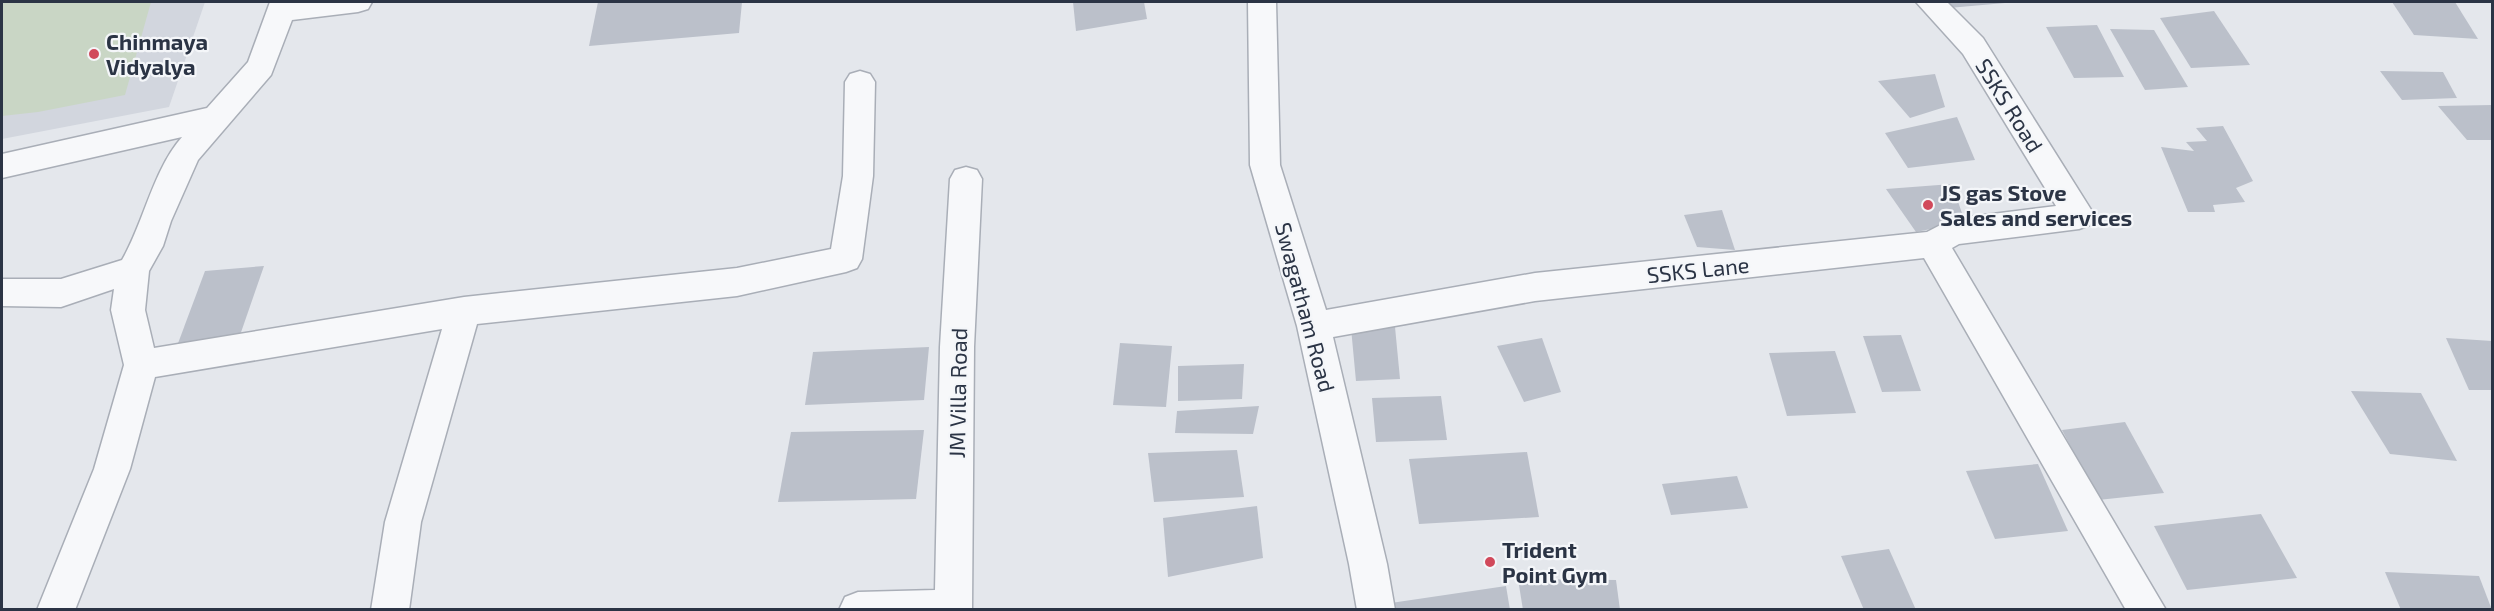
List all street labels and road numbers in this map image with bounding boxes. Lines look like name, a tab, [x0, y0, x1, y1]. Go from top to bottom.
street label: SSKS Road	[1971, 53, 2049, 157]
street label: Swagatham Road	[1271, 219, 1341, 395]
street label: SSKS Lane	[1645, 251, 1751, 287]
street label: JM Villa Road	[943, 327, 971, 459]

